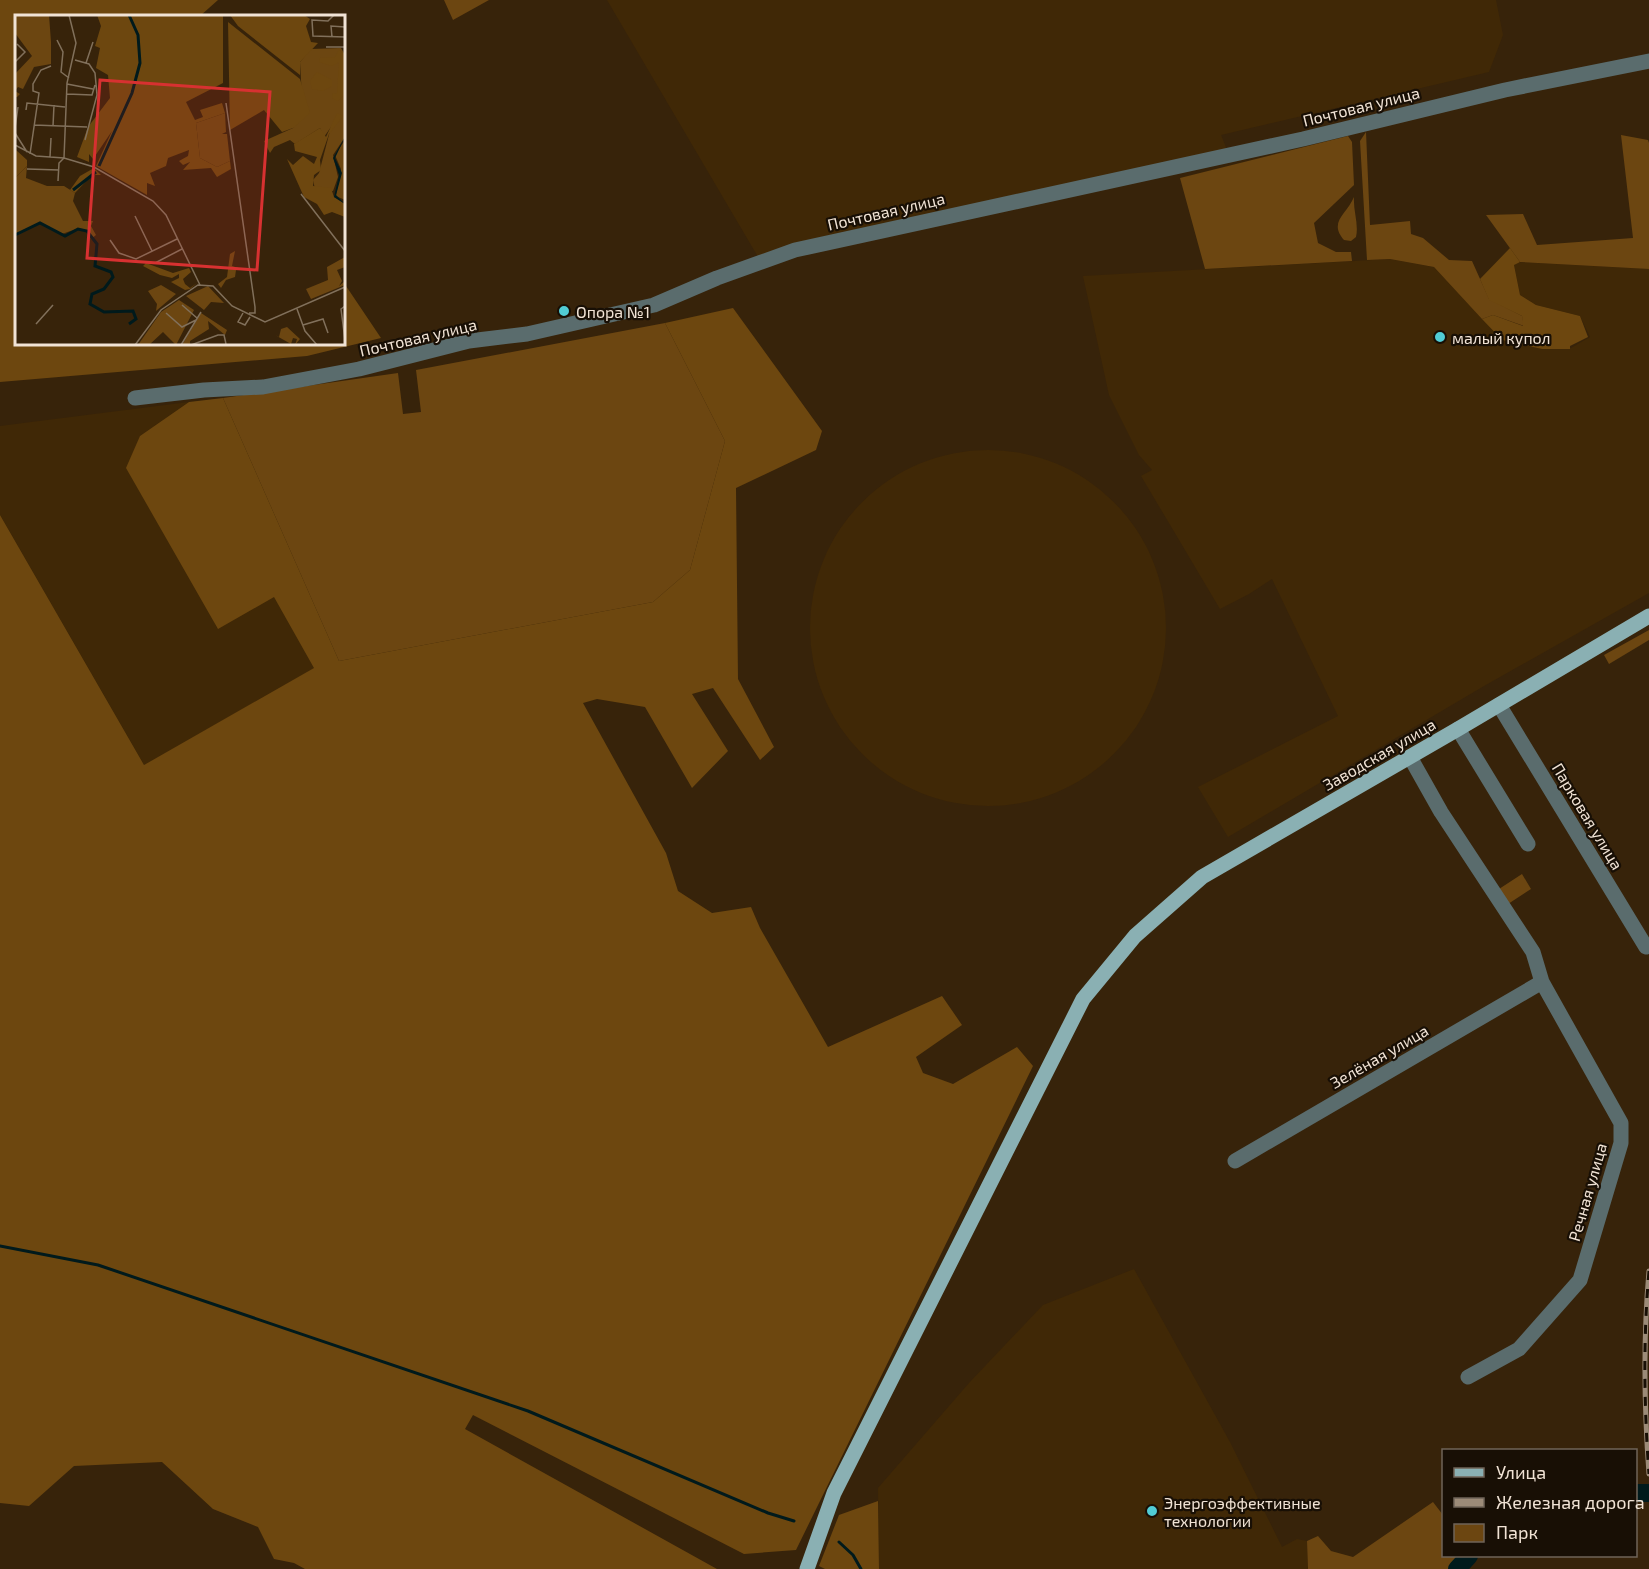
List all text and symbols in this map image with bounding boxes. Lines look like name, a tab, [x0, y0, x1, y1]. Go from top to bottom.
inset map	[15, 15, 345, 345]
street label: Почтовая улица	[1301, 82, 1422, 131]
street label: Почтовая улица	[825, 188, 947, 235]
place label: Опора №1	[576, 302, 650, 321]
marker: Опора №1	[557, 304, 571, 318]
street label: Почтовая улица	[357, 314, 479, 361]
place label: малый купол	[1452, 328, 1551, 348]
marker: малый купол	[1433, 330, 1447, 344]
street label: Заводская улица	[1319, 714, 1439, 795]
street label: Парковая улица	[1548, 759, 1627, 873]
street label: Зелёная улица	[1327, 1020, 1432, 1093]
street label: Речная улица	[1564, 1141, 1611, 1244]
legend	[1442, 1449, 1637, 1557]
text: Улица	[1496, 1461, 1546, 1483]
text: Железная дорога	[1496, 1491, 1645, 1513]
place label: Энергоэффективные технологии	[1164, 1493, 1321, 1530]
marker: Энергоэффективные технологии	[1145, 1504, 1159, 1518]
text: Парк	[1496, 1521, 1538, 1543]

